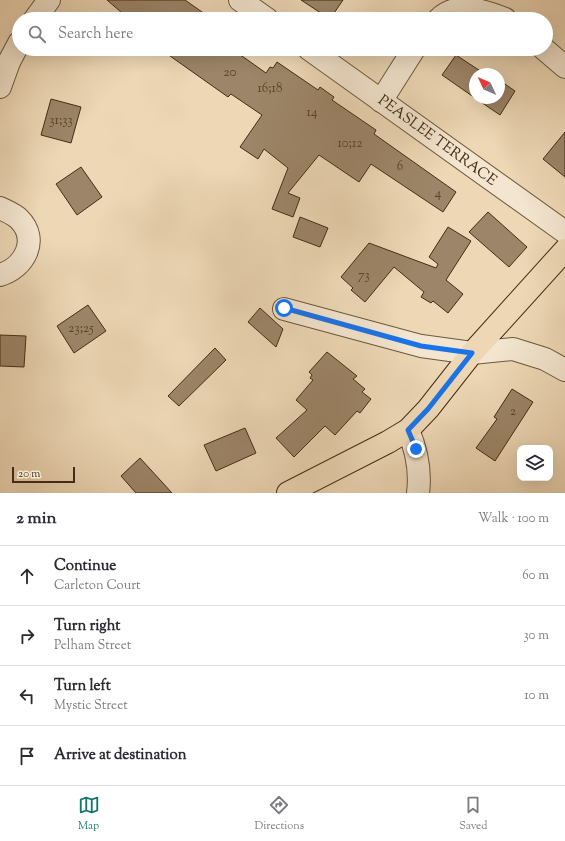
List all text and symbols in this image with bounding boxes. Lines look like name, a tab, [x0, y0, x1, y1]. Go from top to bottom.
search box	[12, 12, 553, 56]
icon: search	[26, 23, 48, 45]
text: Search here	[58, 24, 133, 45]
house number: 20	[224, 64, 237, 82]
north arrow	[469, 68, 505, 104]
house number: 16;18	[257, 80, 283, 98]
street label: PEASLEE TERRACE	[373, 91, 501, 191]
house number: 14	[307, 104, 318, 122]
house number: 31;33	[49, 112, 73, 130]
house number: 10;12	[338, 135, 362, 153]
house number: 6	[397, 158, 403, 176]
house number: 4	[435, 185, 442, 203]
house number: 73	[358, 267, 370, 285]
route start	[275, 299, 293, 317]
house number: 23;25	[68, 320, 94, 338]
house number: 2	[510, 403, 516, 421]
route end	[407, 440, 425, 458]
map controls	[517, 445, 553, 481]
button: layers	[517, 445, 553, 481]
scale bar	[12, 465, 75, 484]
text: 20 m	[18, 466, 40, 482]
text: 2 min	[16, 507, 57, 531]
text: Walk · 100 m	[478, 510, 549, 528]
text: Continue	[54, 556, 116, 577]
icon: ahead	[16, 565, 38, 587]
text: 60 m	[522, 567, 549, 585]
text: Carleton Court	[54, 577, 140, 595]
text: Turn right	[54, 616, 120, 637]
icon: right	[16, 625, 38, 647]
text: 30 m	[523, 627, 549, 645]
text: Pelham Street	[54, 637, 131, 655]
text: Turn left	[54, 676, 111, 697]
icon: left	[16, 685, 38, 707]
text: 10 m	[524, 687, 549, 705]
text: Mystic Street	[54, 697, 128, 715]
icon: arrive	[16, 745, 38, 767]
text: Arrive at destination	[54, 745, 187, 766]
tab: Map	[78, 794, 100, 834]
tab: Directions	[255, 794, 304, 834]
tab: Saved	[459, 794, 487, 834]

